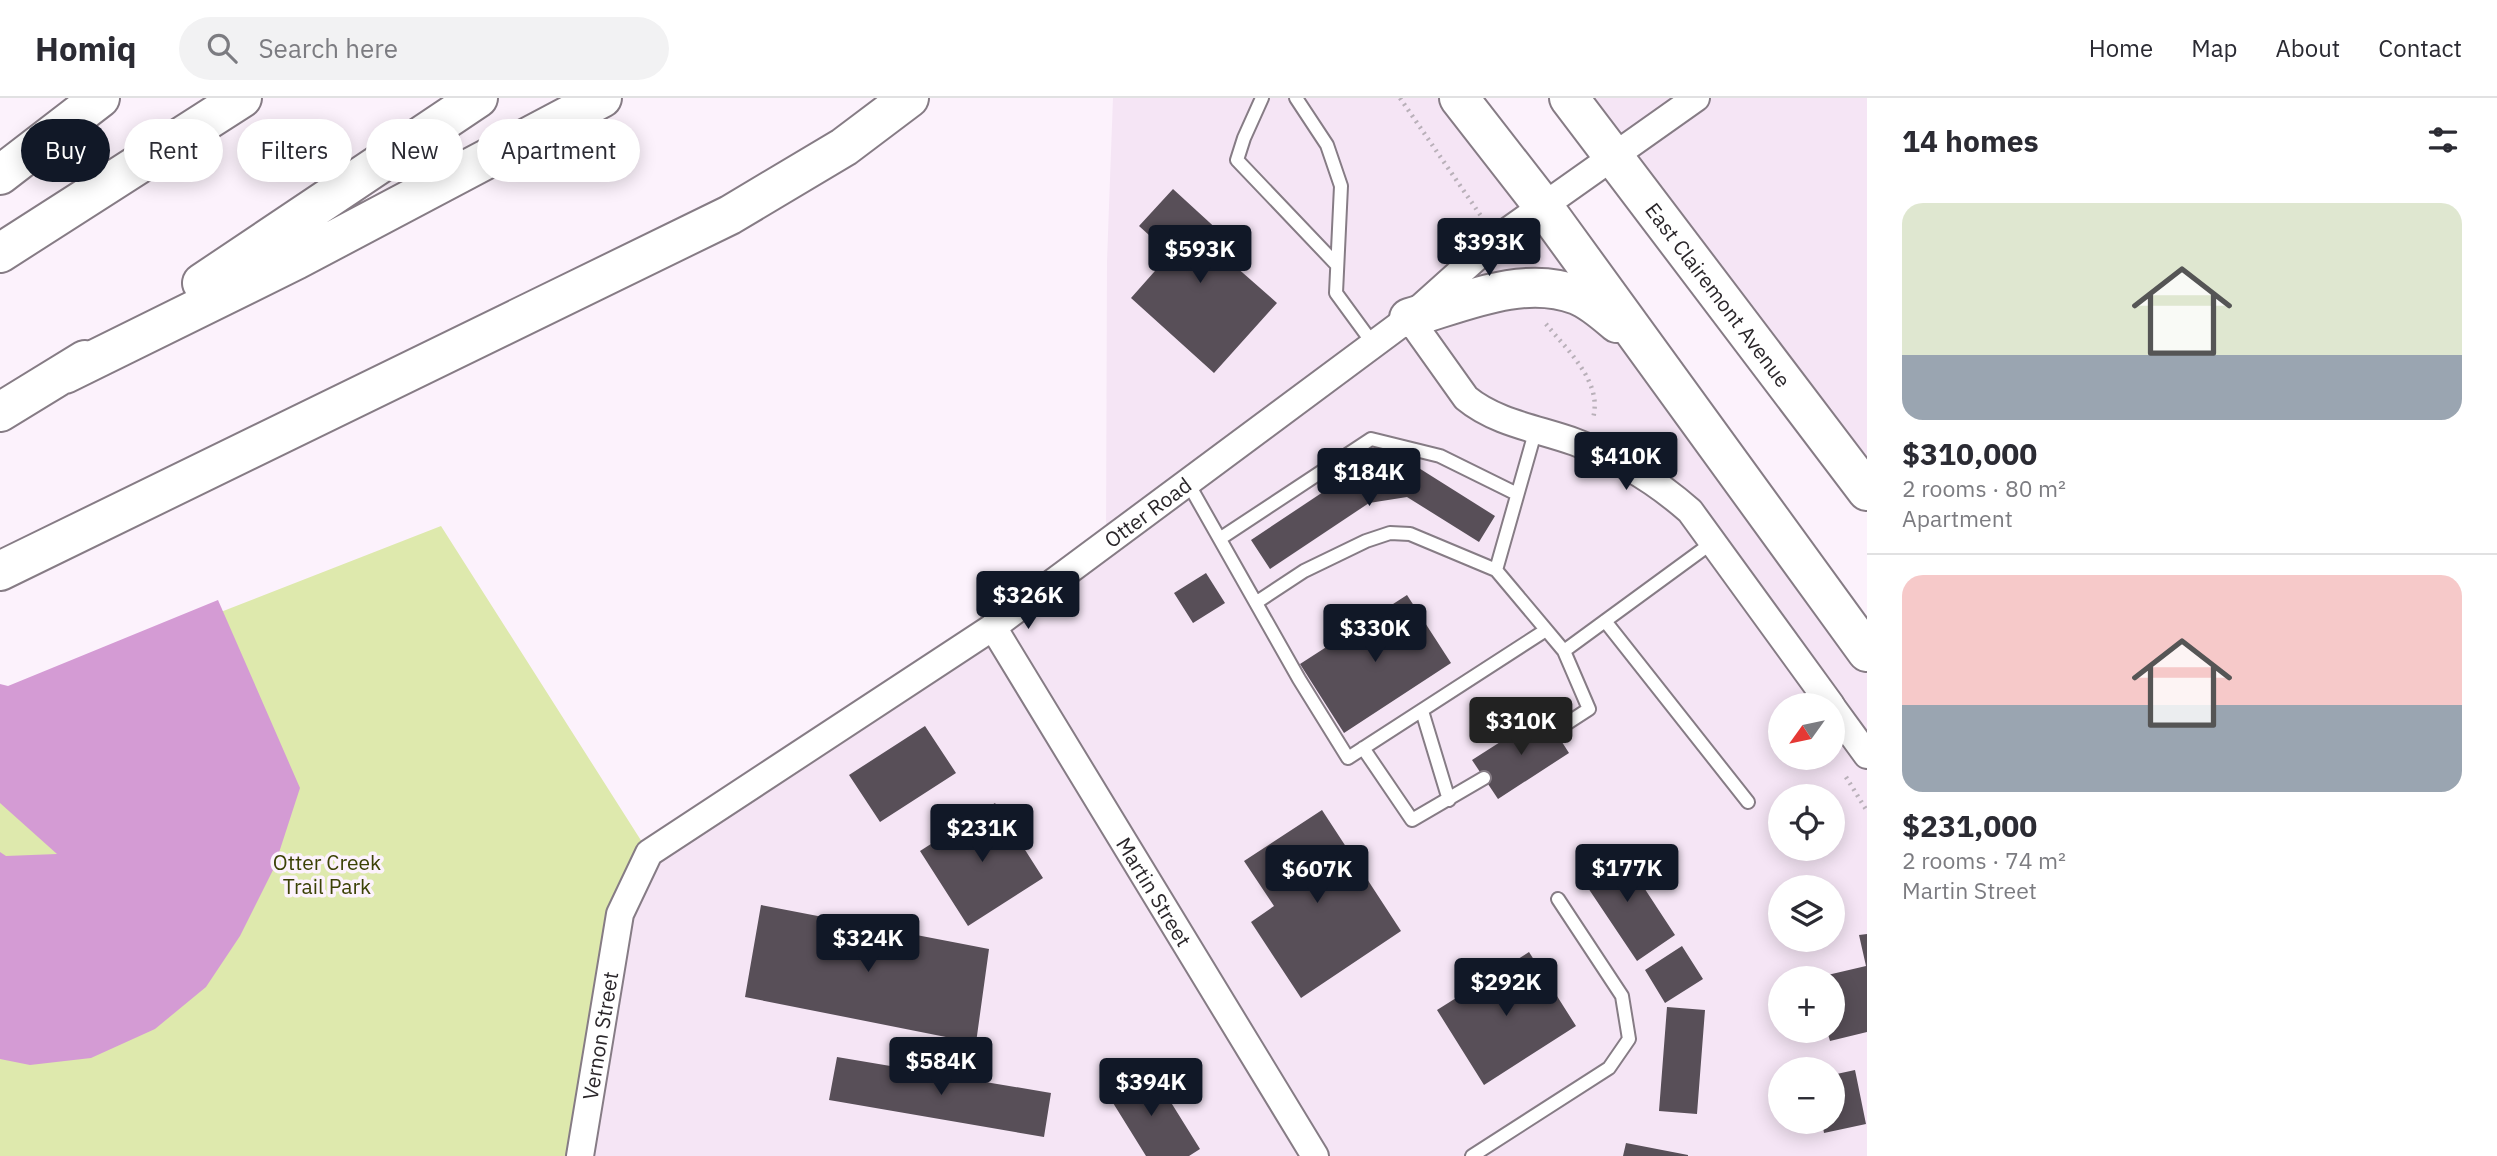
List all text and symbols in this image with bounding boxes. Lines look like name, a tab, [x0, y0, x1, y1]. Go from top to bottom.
search box	[179, 17, 669, 80]
text: Homiq	[35, 27, 137, 70]
icon: search	[203, 29, 241, 67]
text: Search here	[259, 31, 398, 65]
text: Home	[2089, 32, 2153, 64]
text: Map	[2191, 32, 2237, 64]
text: About	[2275, 32, 2340, 64]
text: Contact	[2378, 32, 2462, 64]
chip: Buy	[21, 119, 110, 182]
chip: Rent	[124, 119, 223, 182]
chip: Filters	[237, 119, 352, 182]
chip: New	[366, 119, 463, 182]
chip: Apartment	[477, 119, 640, 182]
text: 14 homes	[1902, 121, 2039, 160]
icon: filters	[2424, 121, 2462, 159]
street label: East Clairemont Avenue	[1639, 197, 1797, 393]
pin: $393K	[1440, 218, 1538, 278]
pin: $593K	[1151, 226, 1249, 285]
text: $393K	[1453, 226, 1525, 256]
text: $593K	[1164, 233, 1236, 263]
icon: home	[2119, 248, 2245, 374]
pin: $410K	[1577, 432, 1675, 492]
text: $310,000	[1902, 434, 2037, 473]
text: $410K	[1590, 440, 1662, 470]
pin: $184K	[1320, 448, 1418, 508]
text: $184K	[1333, 456, 1405, 486]
street label: Otter Road	[1098, 471, 1197, 554]
text: 2 rooms · 80 m²	[1902, 473, 2066, 503]
text: Apartment	[1902, 503, 2013, 533]
pin: $326K	[979, 572, 1077, 631]
text: $326K	[992, 579, 1064, 609]
pin: $330K	[1326, 604, 1424, 664]
text: $330K	[1339, 612, 1411, 642]
icon: home	[2119, 620, 2245, 746]
north arrow	[1768, 693, 1844, 770]
map controls	[1768, 693, 1845, 1134]
pin: $310K	[1472, 698, 1570, 757]
text: $310K	[1485, 705, 1557, 735]
button: locate	[1768, 784, 1845, 861]
pin: $231K	[933, 804, 1031, 864]
text: $231,000	[1902, 806, 2037, 845]
text: $231K	[946, 812, 1018, 842]
street label: Martin Street	[1110, 832, 1198, 952]
pin: $177K	[1578, 844, 1676, 904]
text: 2 rooms · 74 m²	[1902, 845, 2066, 875]
pin: $607K	[1268, 846, 1366, 905]
park label: Otter Creek Trail Park	[273, 848, 381, 900]
text: $177K	[1591, 852, 1663, 882]
text: $607K	[1281, 853, 1353, 883]
button: layers	[1768, 875, 1845, 952]
text: Martin Street	[1902, 875, 2037, 905]
pin: $324K	[819, 914, 917, 974]
text: $324K	[832, 922, 904, 952]
pin: $292K	[1457, 958, 1555, 1018]
text: $292K	[1470, 966, 1542, 996]
button: +	[1768, 966, 1845, 1043]
street label: Vernon Street	[576, 969, 624, 1102]
pin: $584K	[892, 1038, 990, 1097]
text: $584K	[905, 1045, 977, 1075]
button: −	[1768, 1057, 1845, 1134]
pin: $394K	[1102, 1058, 1200, 1118]
text: $394K	[1115, 1066, 1187, 1096]

